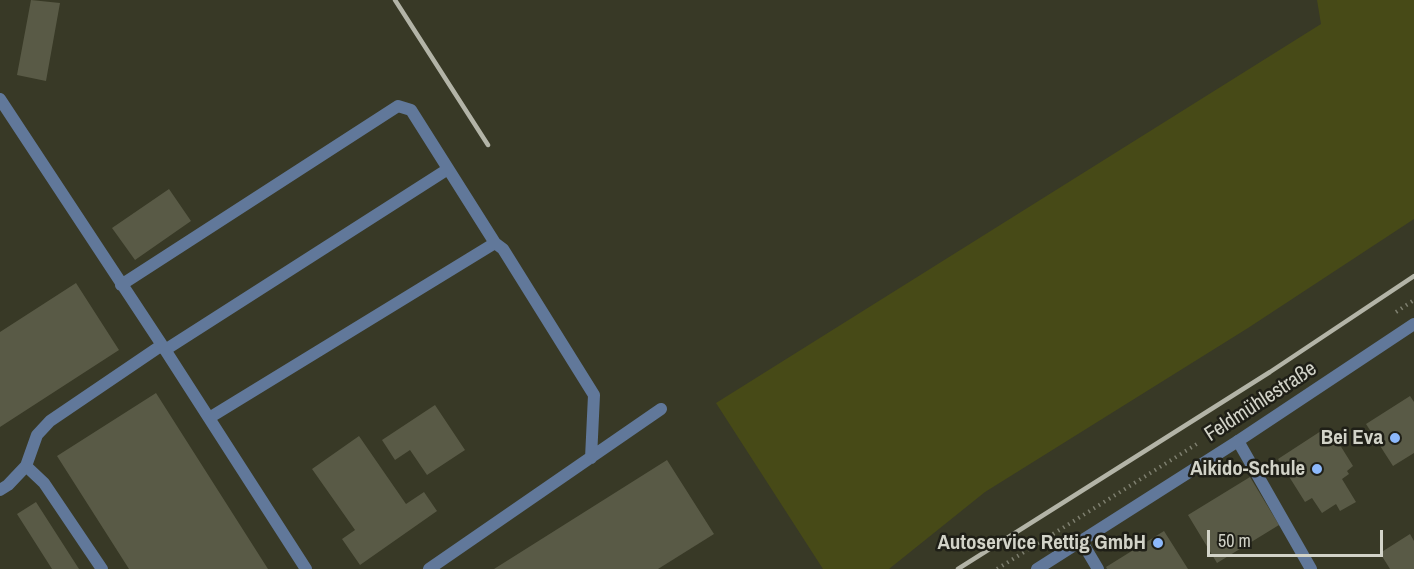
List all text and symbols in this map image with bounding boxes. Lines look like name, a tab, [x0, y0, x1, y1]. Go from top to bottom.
street label: Feldmühlestraße	[1200, 356, 1322, 448]
place label: Bei Eva	[1321, 425, 1383, 451]
marker: Bei Eva	[1388, 431, 1402, 445]
place label: Aikido-Schule	[1190, 456, 1305, 482]
marker: Aikido-Schule	[1310, 462, 1324, 476]
scale bar	[1210, 518, 1386, 556]
text: 50 m	[1218, 528, 1251, 553]
place label: Autoservice Rettig GmbH	[937, 530, 1146, 556]
marker: Autoservice Rettig GmbH	[1151, 536, 1165, 550]

